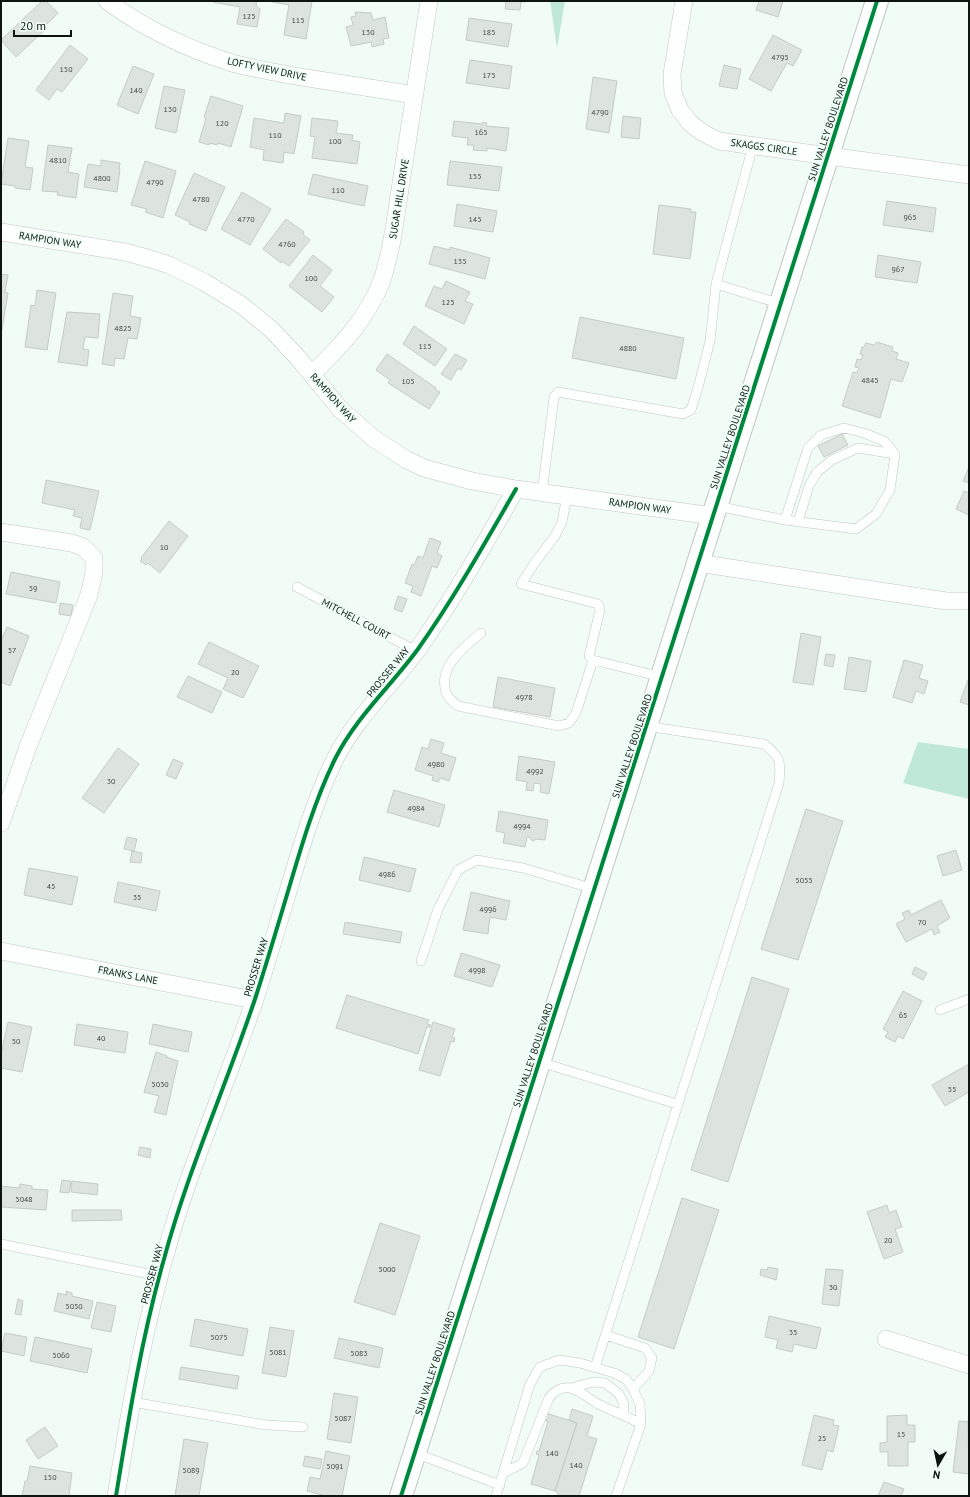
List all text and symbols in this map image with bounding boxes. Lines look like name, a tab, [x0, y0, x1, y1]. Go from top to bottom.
house number: 125	[242, 11, 256, 21]
scale bar	[14, 12, 71, 38]
house number: 115	[291, 15, 305, 25]
text: 20 m	[20, 18, 46, 33]
house number: 130	[361, 27, 375, 37]
house number: 185	[482, 27, 496, 37]
house number: 4795	[771, 52, 789, 62]
street label: LOFTY VIEW DRIVE	[226, 54, 308, 84]
house number: 150	[59, 64, 73, 74]
house number: 175	[482, 70, 496, 80]
street label: SUN VALLEY BOULEVARD	[805, 75, 851, 183]
house number: 140	[129, 85, 143, 95]
house number: 130	[163, 104, 177, 114]
house number: 4790	[591, 107, 609, 117]
house number: 120	[215, 118, 229, 128]
house number: 165	[474, 127, 488, 137]
house number: 110	[268, 130, 282, 140]
house number: 100	[328, 136, 342, 146]
street label: SKAGGS CIRCLE	[730, 136, 798, 158]
house number: 4810	[49, 155, 67, 165]
street label: SUGAR HILL DRIVE	[386, 158, 412, 240]
house number: 155	[468, 171, 482, 181]
house number: 4800	[93, 173, 111, 183]
house number: 4790	[146, 177, 164, 187]
house number: 110	[331, 185, 345, 195]
house number: 4780	[192, 194, 210, 204]
house number: 965	[903, 212, 917, 222]
house number: 4770	[237, 214, 255, 224]
house number: 145	[468, 214, 482, 224]
street label: RAMPION WAY	[18, 229, 82, 251]
house number: 4760	[278, 239, 296, 249]
house number: 135	[453, 256, 467, 266]
house number: 967	[891, 264, 905, 274]
house number: 100	[304, 273, 318, 283]
house number: 125	[441, 297, 455, 307]
house number: 4825	[114, 323, 132, 333]
house number: 115	[418, 341, 432, 351]
house number: 4880	[619, 343, 637, 353]
street label: RAMPION WAY	[307, 370, 359, 426]
house number: 4845	[861, 375, 879, 385]
house number: 105	[401, 376, 415, 386]
street label: SUN VALLEY BOULEVARD	[707, 383, 753, 491]
street label: RAMPION WAY	[608, 495, 672, 517]
house number: 10	[160, 542, 169, 552]
house number: 59	[29, 583, 37, 593]
street label: MITCHELL COURT	[319, 595, 393, 643]
street label: PROSSER WAY	[364, 644, 413, 700]
house number: 57	[8, 645, 16, 655]
house number: 20	[231, 667, 240, 677]
house number: 4978	[515, 692, 533, 702]
street label: SUN VALLEY BOULEVARD	[609, 692, 655, 800]
house number: 4980	[427, 759, 445, 769]
house number: 4992	[526, 766, 544, 776]
house number: 30	[107, 776, 116, 786]
house number: 4984	[407, 803, 425, 813]
house number: 4994	[513, 821, 531, 831]
house number: 4986	[378, 869, 396, 879]
house number: 5055	[795, 875, 813, 885]
house number: 45	[47, 881, 55, 891]
house number: 35	[133, 892, 141, 902]
house number: 4996	[479, 904, 497, 914]
house number: 70	[918, 917, 927, 927]
street label: PROSSER WAY	[241, 935, 271, 998]
street label: FRANKS LANE	[97, 963, 159, 987]
house number: 4998	[468, 965, 486, 975]
street label: SUN VALLEY BOULEVARD	[510, 1001, 556, 1109]
house number: 65	[899, 1010, 907, 1020]
house number: 40	[97, 1033, 106, 1043]
house number: 50	[12, 1036, 21, 1046]
house number: 5030	[151, 1079, 169, 1089]
house number: 55	[948, 1084, 956, 1094]
house number: 5048	[15, 1194, 33, 1204]
house number: 20	[884, 1235, 893, 1245]
street label: PROSSER WAY	[138, 1242, 166, 1305]
house number: 5000	[378, 1264, 396, 1274]
house number: 30	[829, 1282, 838, 1292]
house number: 5050	[65, 1301, 83, 1311]
street label: SUN VALLEY BOULEVARD	[412, 1309, 458, 1417]
house number: 35	[789, 1327, 797, 1337]
house number: 5075	[210, 1332, 228, 1342]
house number: 5081	[269, 1347, 287, 1357]
house number: 5083	[350, 1348, 368, 1358]
house number: 5060	[52, 1350, 70, 1360]
house number: 5087	[334, 1413, 352, 1423]
house number: 15	[897, 1429, 905, 1439]
house number: 25	[818, 1433, 826, 1443]
north arrow	[918, 1445, 958, 1485]
house number: 140	[545, 1448, 559, 1458]
house number: 140	[569, 1460, 583, 1470]
house number: 5091	[326, 1461, 344, 1471]
house number: 5089	[182, 1465, 200, 1475]
text: N	[932, 1467, 941, 1482]
house number: 150	[43, 1472, 57, 1482]

